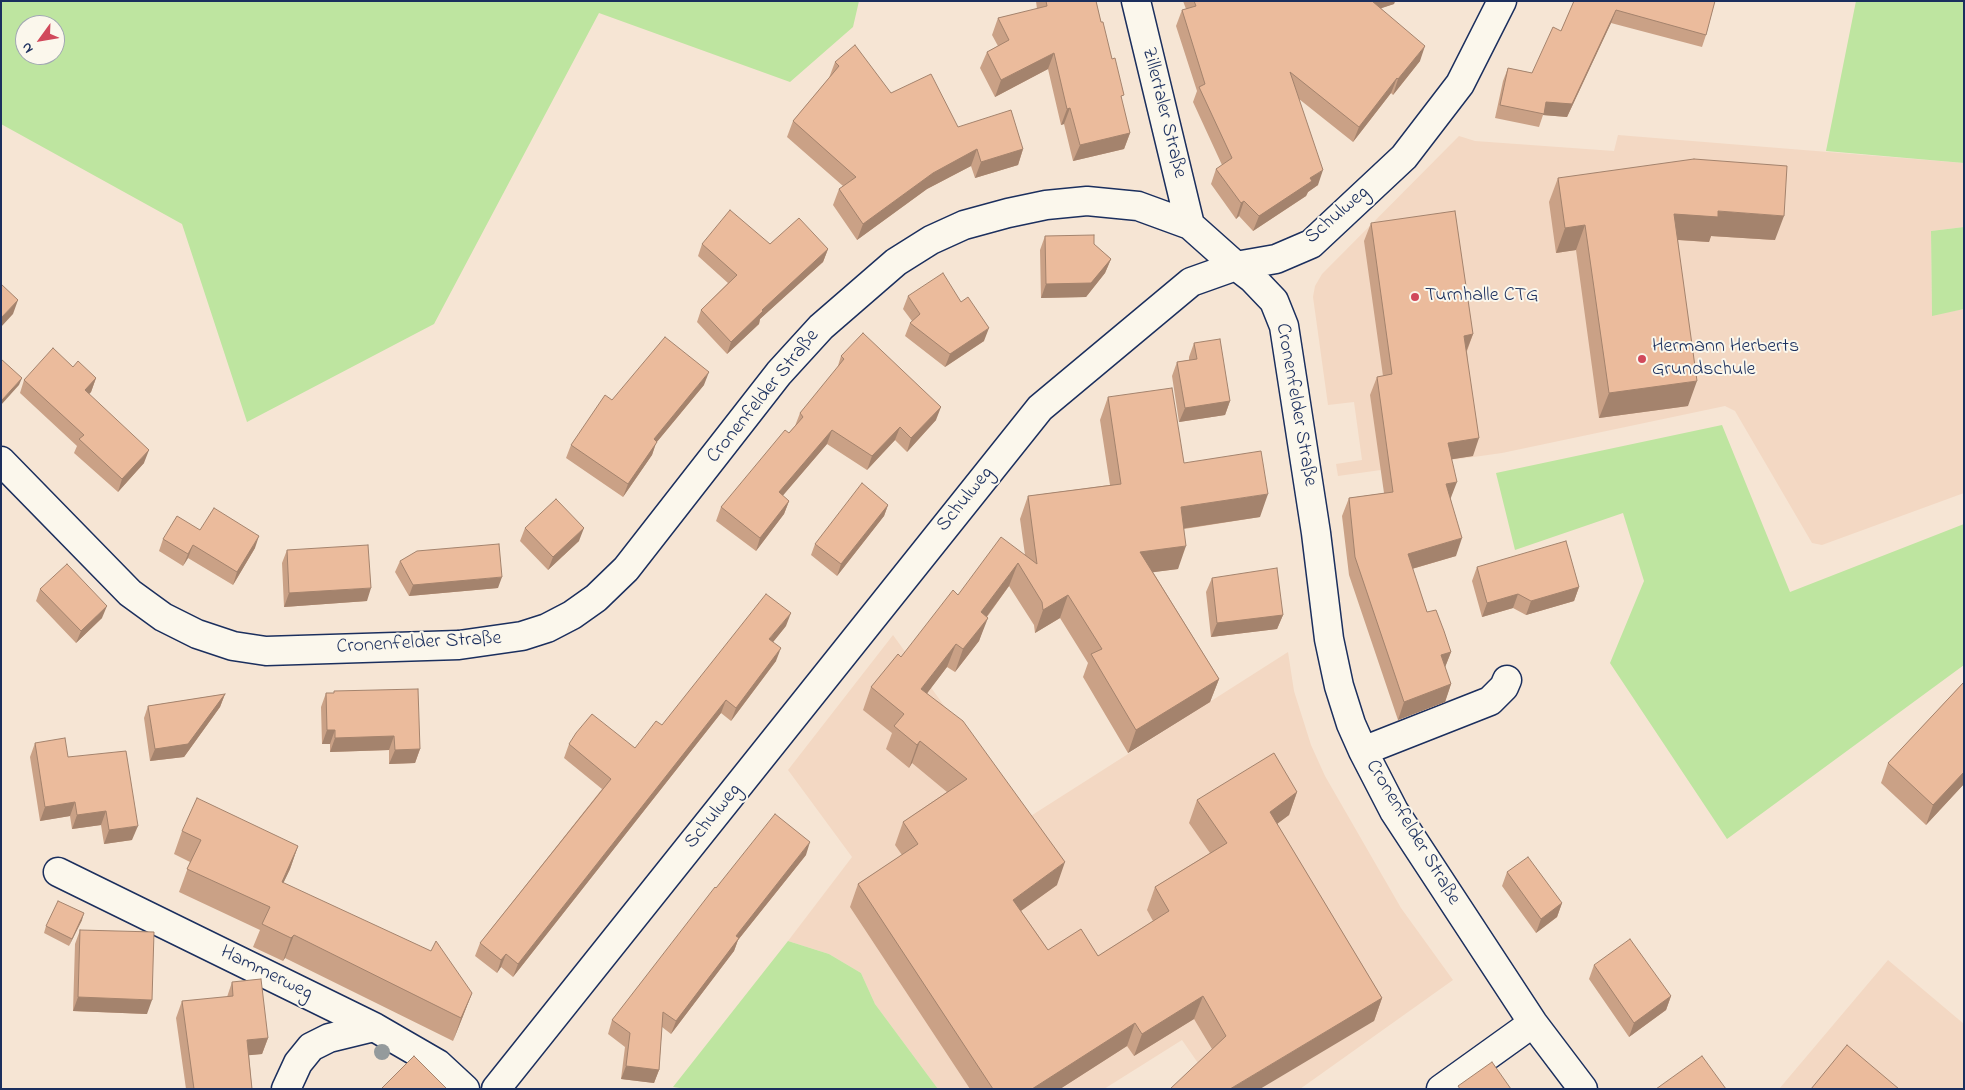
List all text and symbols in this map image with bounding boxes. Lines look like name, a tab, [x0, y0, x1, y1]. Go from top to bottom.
north arrow	[15, 15, 65, 65]
text: N	[16, 38, 39, 57]
street label: Zillertaler Straße	[1135, 45, 1191, 181]
street label: Schulweg	[1301, 182, 1375, 250]
place label: Turnhalle CTG	[1425, 285, 1539, 309]
marker: Turnhalle CTG	[1409, 291, 1421, 303]
street label: Cronenfelder Straße	[1269, 322, 1321, 488]
street label: Cronenfelder Straße	[703, 325, 825, 469]
place label: Hermann Herberts Grundschule	[1652, 336, 1799, 383]
marker: Hermann Herberts Grundschule	[1636, 353, 1648, 365]
street label: Schulweg	[932, 463, 1000, 537]
street label: Cronenfelder Straße	[336, 628, 502, 660]
street label: Cronenfelder Straße	[1359, 756, 1465, 910]
street label: Schulweg	[680, 780, 748, 854]
street label: Hammerweg	[216, 941, 316, 1007]

